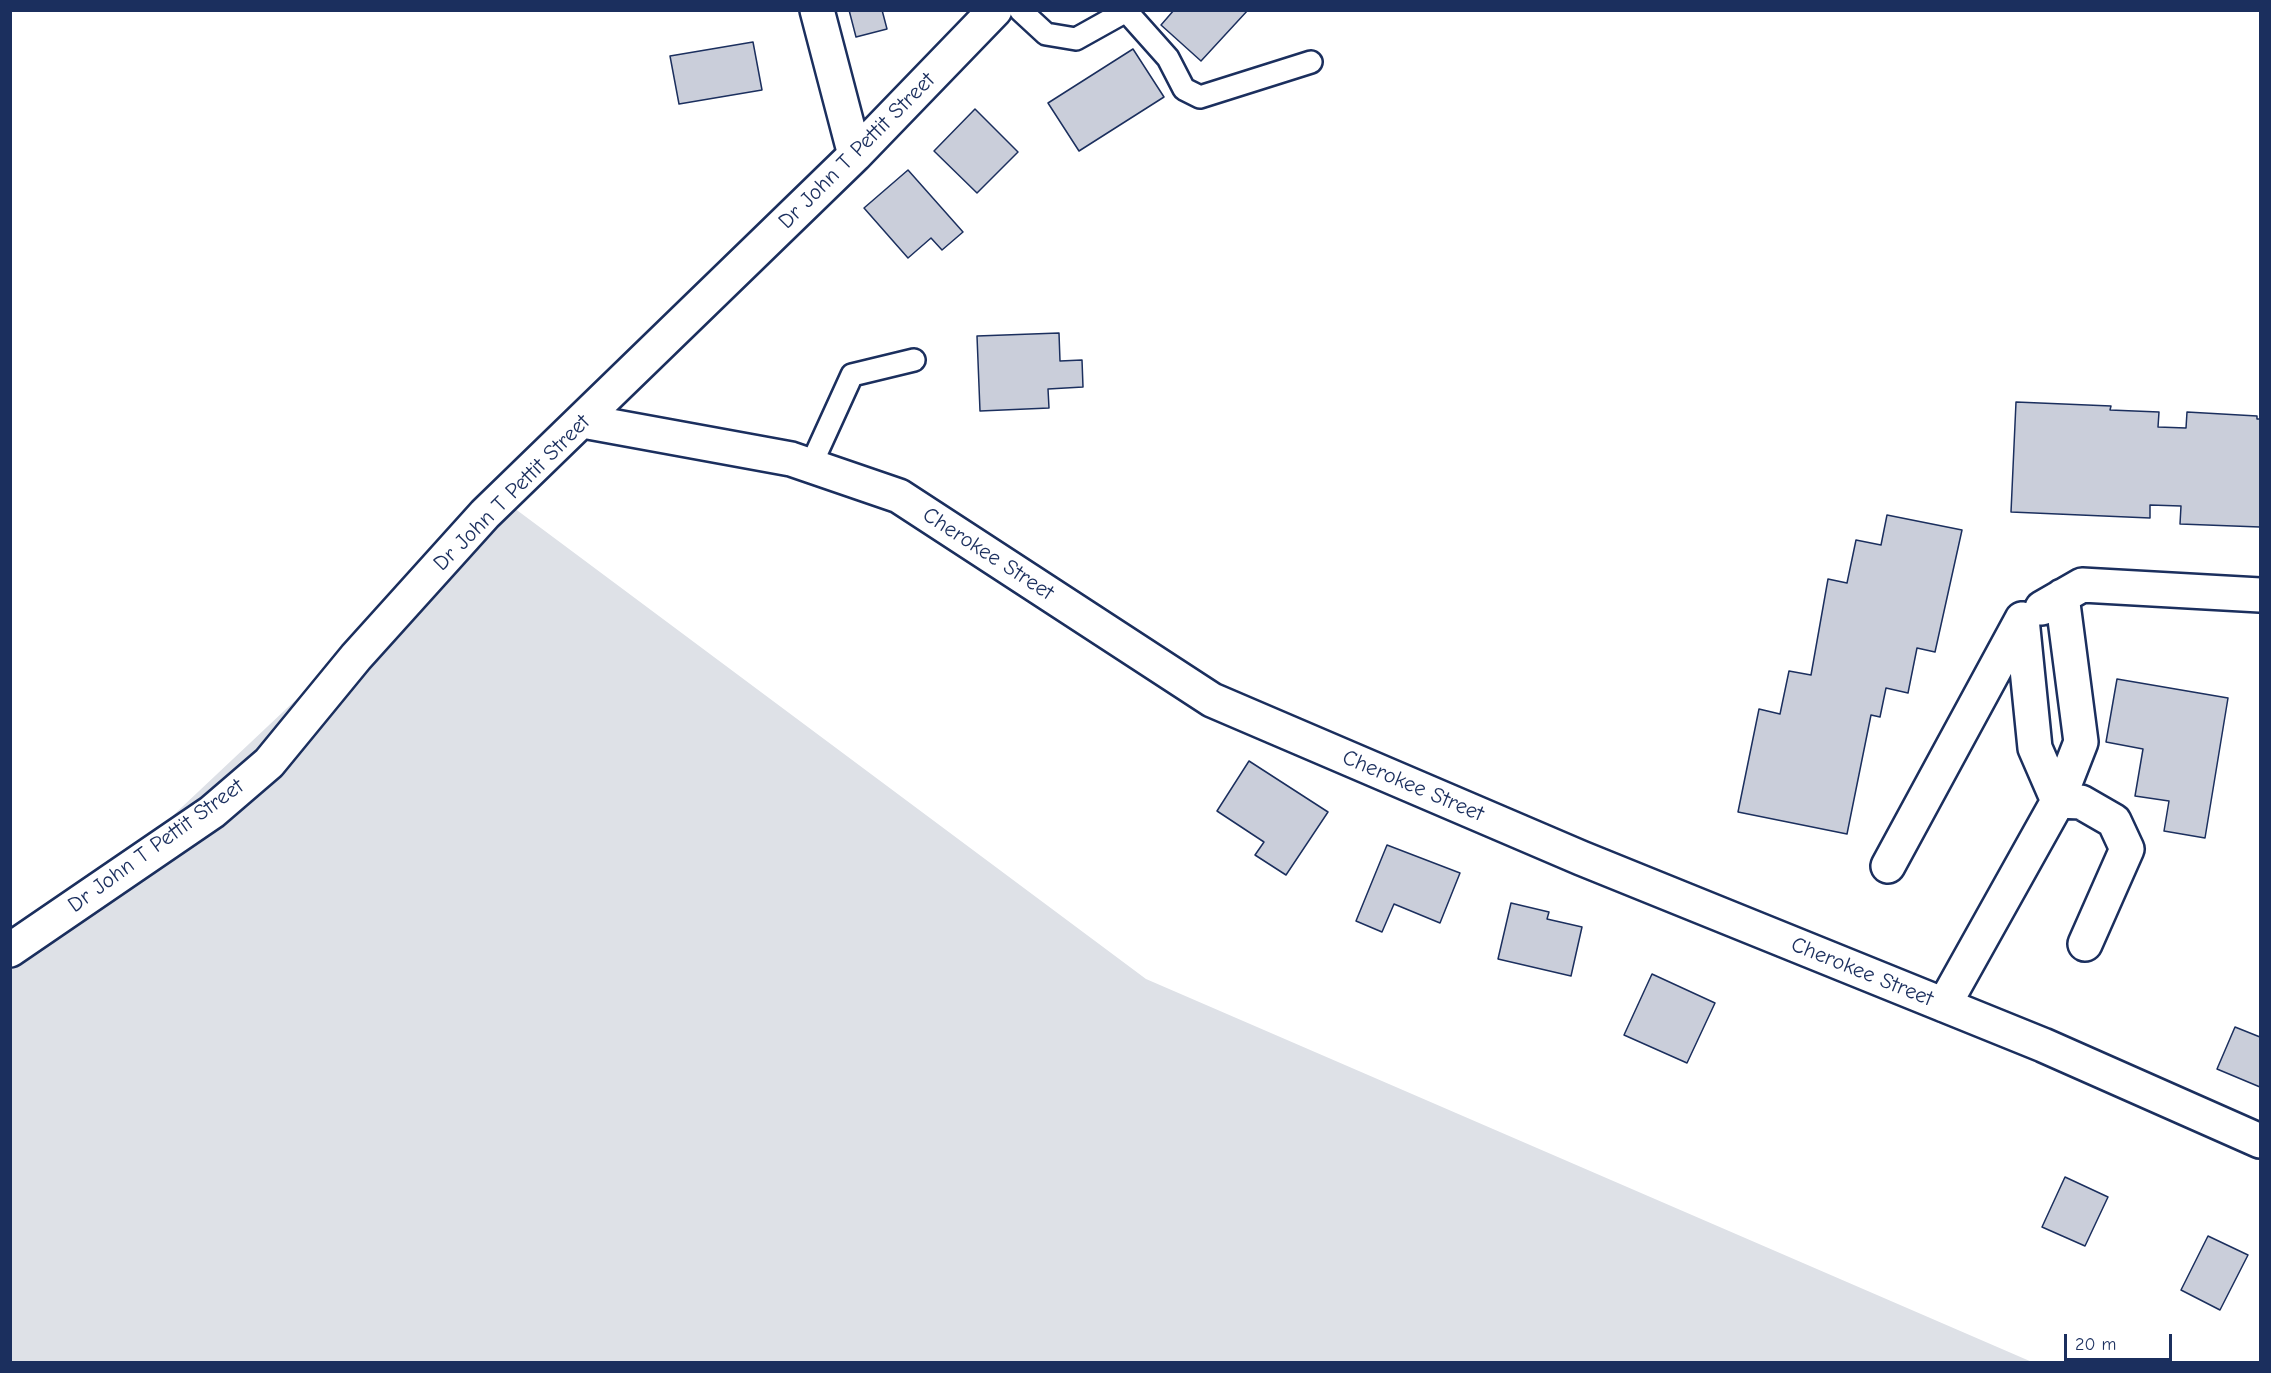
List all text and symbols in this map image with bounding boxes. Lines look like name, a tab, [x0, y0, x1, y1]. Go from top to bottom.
street label: Dr John T Pettit Street	[773, 67, 941, 235]
street label: Dr John T Pettit Street	[428, 409, 596, 577]
street label: Cherokee Street	[917, 502, 1059, 606]
street label: Cherokee Street	[1338, 744, 1488, 828]
street label: Dr John T Pettit Street	[63, 773, 249, 919]
street label: Cherokee Street	[1787, 931, 1937, 1013]
scale bar	[2067, 1322, 2175, 1360]
text: 20 m	[2075, 1334, 2116, 1355]

